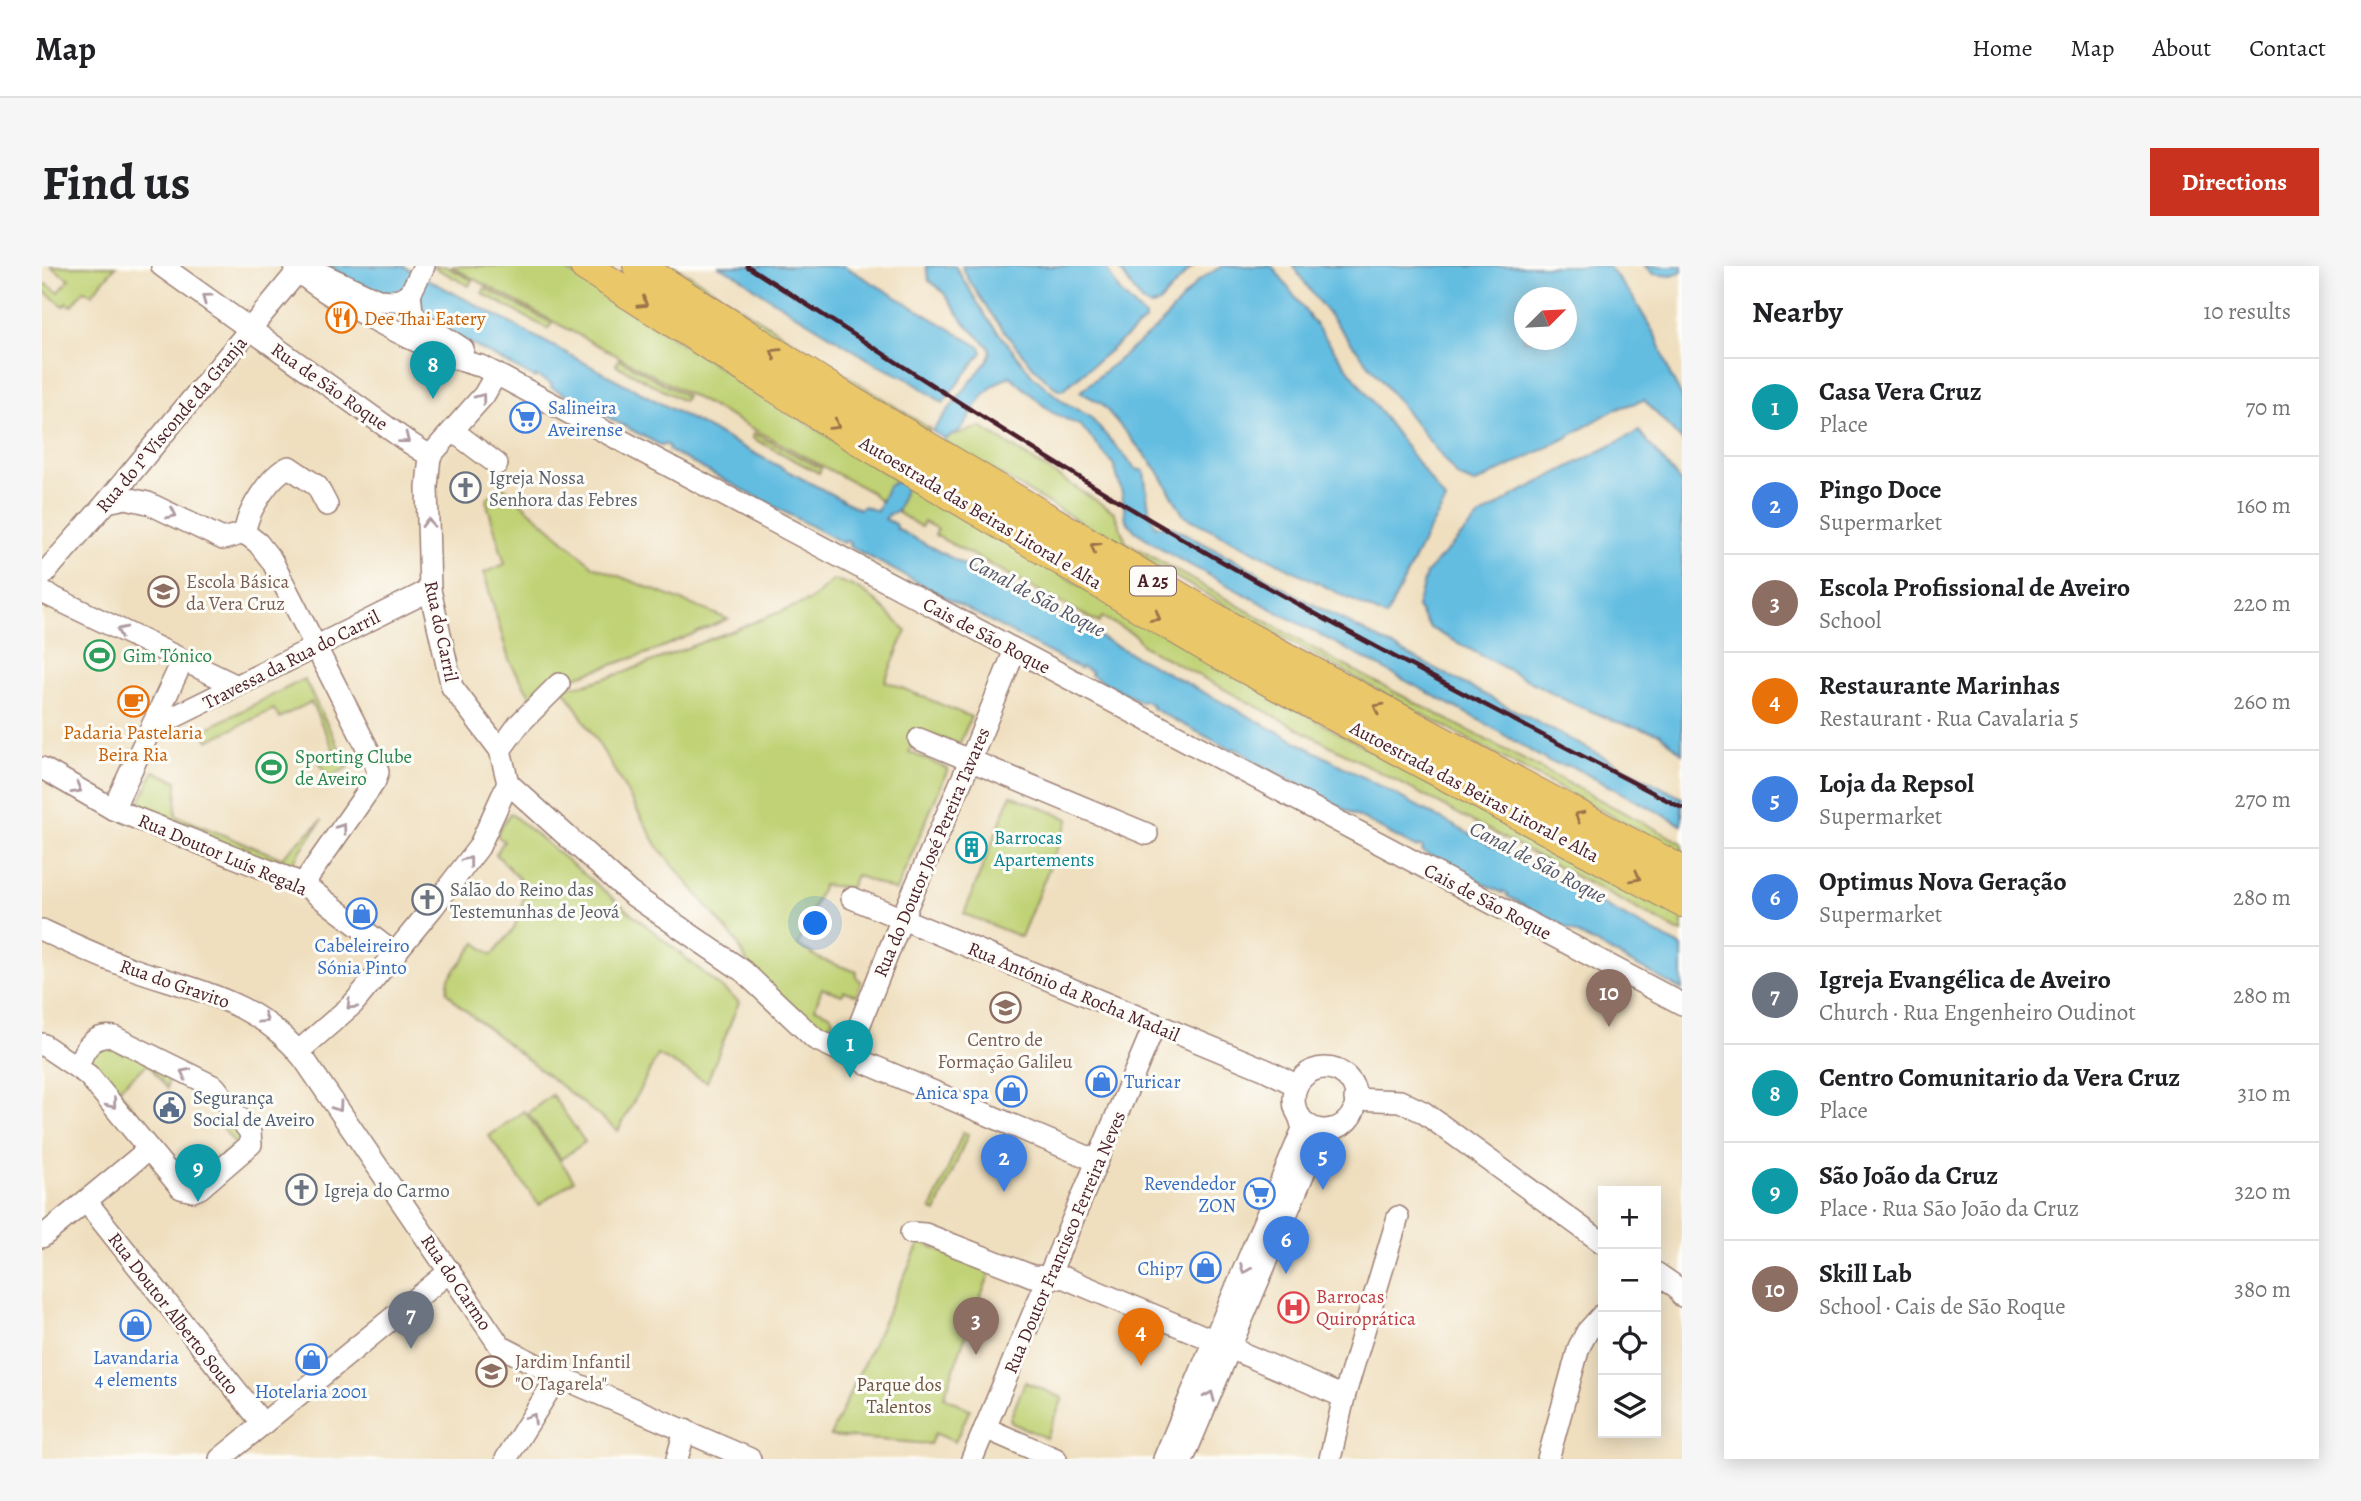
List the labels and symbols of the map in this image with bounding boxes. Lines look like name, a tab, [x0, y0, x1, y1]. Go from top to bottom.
north arrow	[1514, 287, 1577, 350]
one-way arrow	[201, 293, 214, 306]
one-way arrow	[635, 294, 648, 307]
restaurant icon: Dee Thai Eatery	[324, 301, 358, 335]
place label: Dee Thai Eatery	[364, 306, 486, 332]
street label: Rua do 1º Visconde da Granja	[90, 331, 254, 518]
street label: Rua de São Roque	[266, 337, 393, 437]
pin: 8	[410, 341, 456, 399]
one-way arrow	[770, 349, 783, 362]
one-way arrow	[472, 393, 485, 406]
place label: Salineira Aveirense	[547, 395, 623, 443]
supermarket icon: Salineira Aveirense	[508, 401, 542, 435]
one-way arrow	[827, 417, 840, 430]
street label: Autoestrada das Beiras Litoral e Alta	[854, 429, 1107, 596]
one-way arrow	[398, 431, 410, 443]
place label: Igreja Nossa Senhora das Febres	[489, 465, 638, 513]
church icon: Igreja Nossa Senhora das Febres	[449, 471, 483, 505]
one-way arrow	[165, 506, 177, 520]
one-way arrow	[421, 517, 436, 528]
one-way arrow	[1090, 542, 1103, 555]
water label: Canal de São Roque	[964, 548, 1111, 644]
road number: A 25	[1130, 566, 1176, 596]
place label: Escola Básica da Vera Cruz	[186, 569, 289, 617]
school or university icon: Escola Básica da Vera Cruz	[146, 575, 180, 609]
street label: Rua do Carril	[418, 578, 464, 684]
street label: Cais de São Roque	[918, 591, 1055, 680]
street label: Travessa da Rua do Carril	[198, 604, 385, 716]
one-way arrow	[1149, 608, 1162, 621]
one-way arrow	[116, 625, 128, 639]
sports icon: Gim Tónico	[83, 638, 117, 672]
place label: Gim Tónico	[123, 643, 212, 669]
cafe icon: Padaria Pastelaria Beira Ria	[116, 684, 150, 718]
one-way arrow	[1373, 702, 1386, 716]
street label: Autoestrada das Beiras Litoral e Alta	[1345, 715, 1604, 869]
place label: Padaria Pastelaria Beira Ria	[63, 720, 203, 768]
street label: Rua do Doutor José Pereira Tavares	[867, 723, 996, 981]
place label: Sporting Clube de Aveiro	[295, 744, 412, 792]
sports icon: Sporting Clube de Aveiro	[255, 750, 289, 784]
one-way arrow	[70, 781, 83, 794]
street label: Rua Doutor Luís Regala	[134, 808, 311, 902]
one-way arrow	[1573, 810, 1586, 824]
water label: Canal de São Roque	[1465, 814, 1612, 910]
one-way arrow	[334, 823, 346, 836]
place label: Barrocas Apartements	[993, 825, 1094, 873]
building icon: Barrocas Apartements	[954, 831, 988, 865]
one-way arrow	[459, 857, 472, 869]
street label: Cais de São Roque	[1419, 857, 1556, 946]
one-way arrow	[1629, 869, 1641, 882]
place label: Salão do Reino das Testemunhas de Jeová	[450, 877, 620, 925]
church icon: Salão do Reino das Testemunhas de Jeová	[410, 883, 444, 917]
shop icon: Cabeleireiro Sónia Pinto	[345, 897, 379, 931]
your location	[798, 906, 832, 940]
place label: Cabeleireiro Sónia Pinto	[315, 933, 409, 981]
street label: Rua António da Rocha Madail	[964, 935, 1184, 1049]
street label: Rua do Gravito	[116, 953, 233, 1015]
pin: 10	[1586, 969, 1632, 1027]
school or university icon: Centro de Formação Galileu	[988, 991, 1022, 1025]
one-way arrow	[346, 997, 359, 1010]
one-way arrow	[256, 1011, 269, 1024]
pin: 1	[827, 1020, 873, 1078]
place label: Centro de Formação Galileu	[938, 1027, 1073, 1075]
shop icon: Turicar	[1084, 1064, 1118, 1098]
one-way arrow	[180, 1067, 192, 1081]
place label: Turicar	[1124, 1069, 1181, 1095]
shop icon: Anica spa	[995, 1075, 1029, 1109]
place label: Anica spa	[915, 1080, 989, 1106]
place label: Segurança Social de Aveiro	[193, 1085, 315, 1133]
public building icon: Segurança Social de Aveiro	[153, 1091, 187, 1125]
one-way arrow	[104, 1095, 116, 1108]
one-way arrow	[330, 1099, 342, 1112]
street label: Rua Doutor Francisco Ferreira Neves	[998, 1107, 1132, 1378]
pin: 5	[1300, 1132, 1346, 1190]
pin: 2	[981, 1134, 1027, 1192]
pin: 9	[175, 1144, 221, 1202]
place label: Revendedor ZON	[1144, 1171, 1236, 1219]
church icon: Igreja do Carmo	[284, 1173, 318, 1207]
supermarket icon: Revendedor ZON	[1242, 1177, 1276, 1211]
place label: Igreja do Carmo	[324, 1178, 450, 1204]
pin: 6	[1263, 1216, 1309, 1274]
street label: Rua Doutor Alberto Souto	[102, 1227, 245, 1400]
street label: Rua do Carmo	[414, 1229, 498, 1336]
shop icon: Chip7	[1189, 1251, 1223, 1285]
place label: Chip7	[1138, 1256, 1183, 1282]
one-way arrow	[1239, 1263, 1253, 1275]
place label: Barrocas Quiroprática	[1316, 1284, 1416, 1332]
hospital icon: Barrocas Quiroprática	[1276, 1290, 1310, 1324]
pin: 7	[388, 1291, 434, 1349]
pin: 3	[953, 1297, 999, 1355]
pin: 4	[1118, 1308, 1164, 1366]
shop icon: Lavandaria 4 elements	[119, 1309, 153, 1343]
shop icon: Hotelaria 2001	[294, 1343, 328, 1377]
place label: Lavandaria 4 elements	[93, 1345, 179, 1393]
place label: Jardim Infantil "O Tagarela"	[515, 1349, 631, 1397]
school or university icon: Jardim Infantil "O Tagarela"	[475, 1355, 509, 1389]
park label: Parque dos Talentos	[856, 1372, 942, 1420]
place label: Hotelaria 2001	[255, 1379, 368, 1405]
one-way arrow	[1201, 1391, 1215, 1403]
one-way arrow	[524, 1412, 537, 1425]

